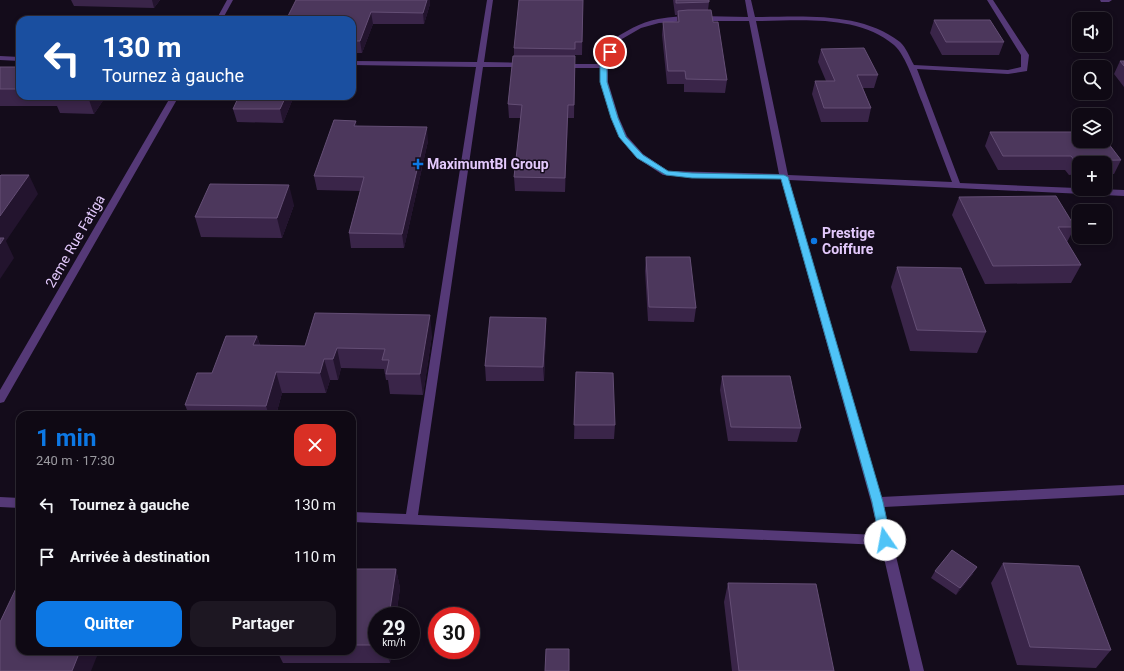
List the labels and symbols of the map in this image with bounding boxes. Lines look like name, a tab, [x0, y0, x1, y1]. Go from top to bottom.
pin	[593, 35, 627, 69]
place label: MaximumtBl Group	[427, 156, 549, 172]
marker: MaximumtBl Group	[412, 158, 424, 170]
street label: 2eme Rue Fatiga	[42, 192, 108, 290]
place label: Prestige Coiffure	[822, 225, 875, 257]
marker: Prestige Coiffure	[809, 236, 819, 246]
position arrow	[864, 519, 906, 561]
speed limit sign: 30	[428, 607, 480, 659]

